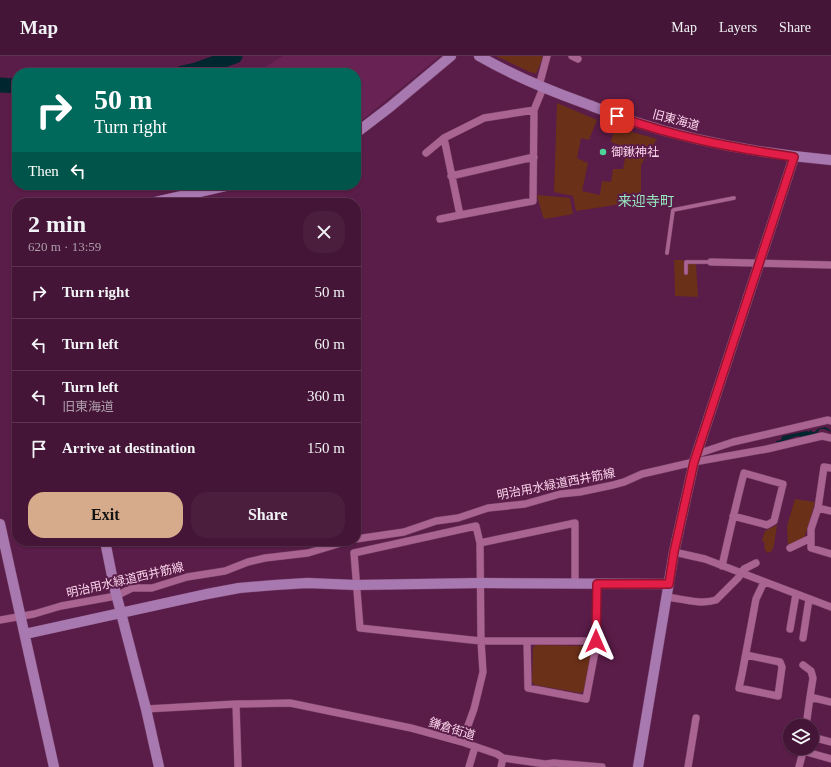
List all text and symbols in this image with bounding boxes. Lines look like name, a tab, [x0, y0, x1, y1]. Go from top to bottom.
text: Map	[20, 17, 58, 38]
text: Map	[671, 20, 697, 35]
text: Layers	[719, 20, 757, 35]
text: Share	[779, 20, 811, 35]
icon: right	[28, 84, 80, 136]
text: 50 m	[94, 84, 152, 115]
pin	[600, 99, 634, 133]
icon: arrive	[606, 105, 628, 127]
street label: 旧東海道	[651, 107, 701, 133]
text: Turn right	[94, 117, 167, 137]
place label: 御鍬神社	[611, 145, 659, 159]
marker: 御鍬神社	[598, 147, 608, 157]
icon: left	[67, 160, 89, 182]
text: Then	[28, 163, 59, 179]
district label: 来迎寺町	[618, 194, 674, 209]
text: 2 min	[28, 211, 86, 237]
button: close	[303, 211, 345, 253]
text: 620 m · 13:59	[28, 239, 101, 254]
icon: right	[28, 282, 50, 304]
text: Turn right	[62, 284, 129, 300]
text: 50 m	[315, 284, 345, 300]
icon: left	[28, 334, 50, 356]
text: Turn left	[62, 336, 119, 352]
text: 60 m	[315, 336, 345, 352]
text: Turn left	[62, 379, 119, 395]
icon: left	[28, 386, 50, 408]
text: 360 m	[307, 388, 345, 404]
text: 旧東海道	[62, 399, 114, 414]
icon: arrive	[28, 438, 50, 460]
text: Arrive at destination	[62, 440, 195, 456]
text: 150 m	[307, 440, 345, 456]
street label: 明治用水緑道西井筋線	[496, 466, 616, 502]
button: Exit	[28, 492, 183, 538]
button: Share	[191, 492, 345, 538]
street label: 明治用水緑道西井筋線	[65, 560, 185, 600]
position arrow	[575, 620, 617, 662]
street label: 鎌倉街道	[427, 715, 477, 743]
map controls	[783, 719, 819, 755]
button: layers	[783, 719, 819, 755]

